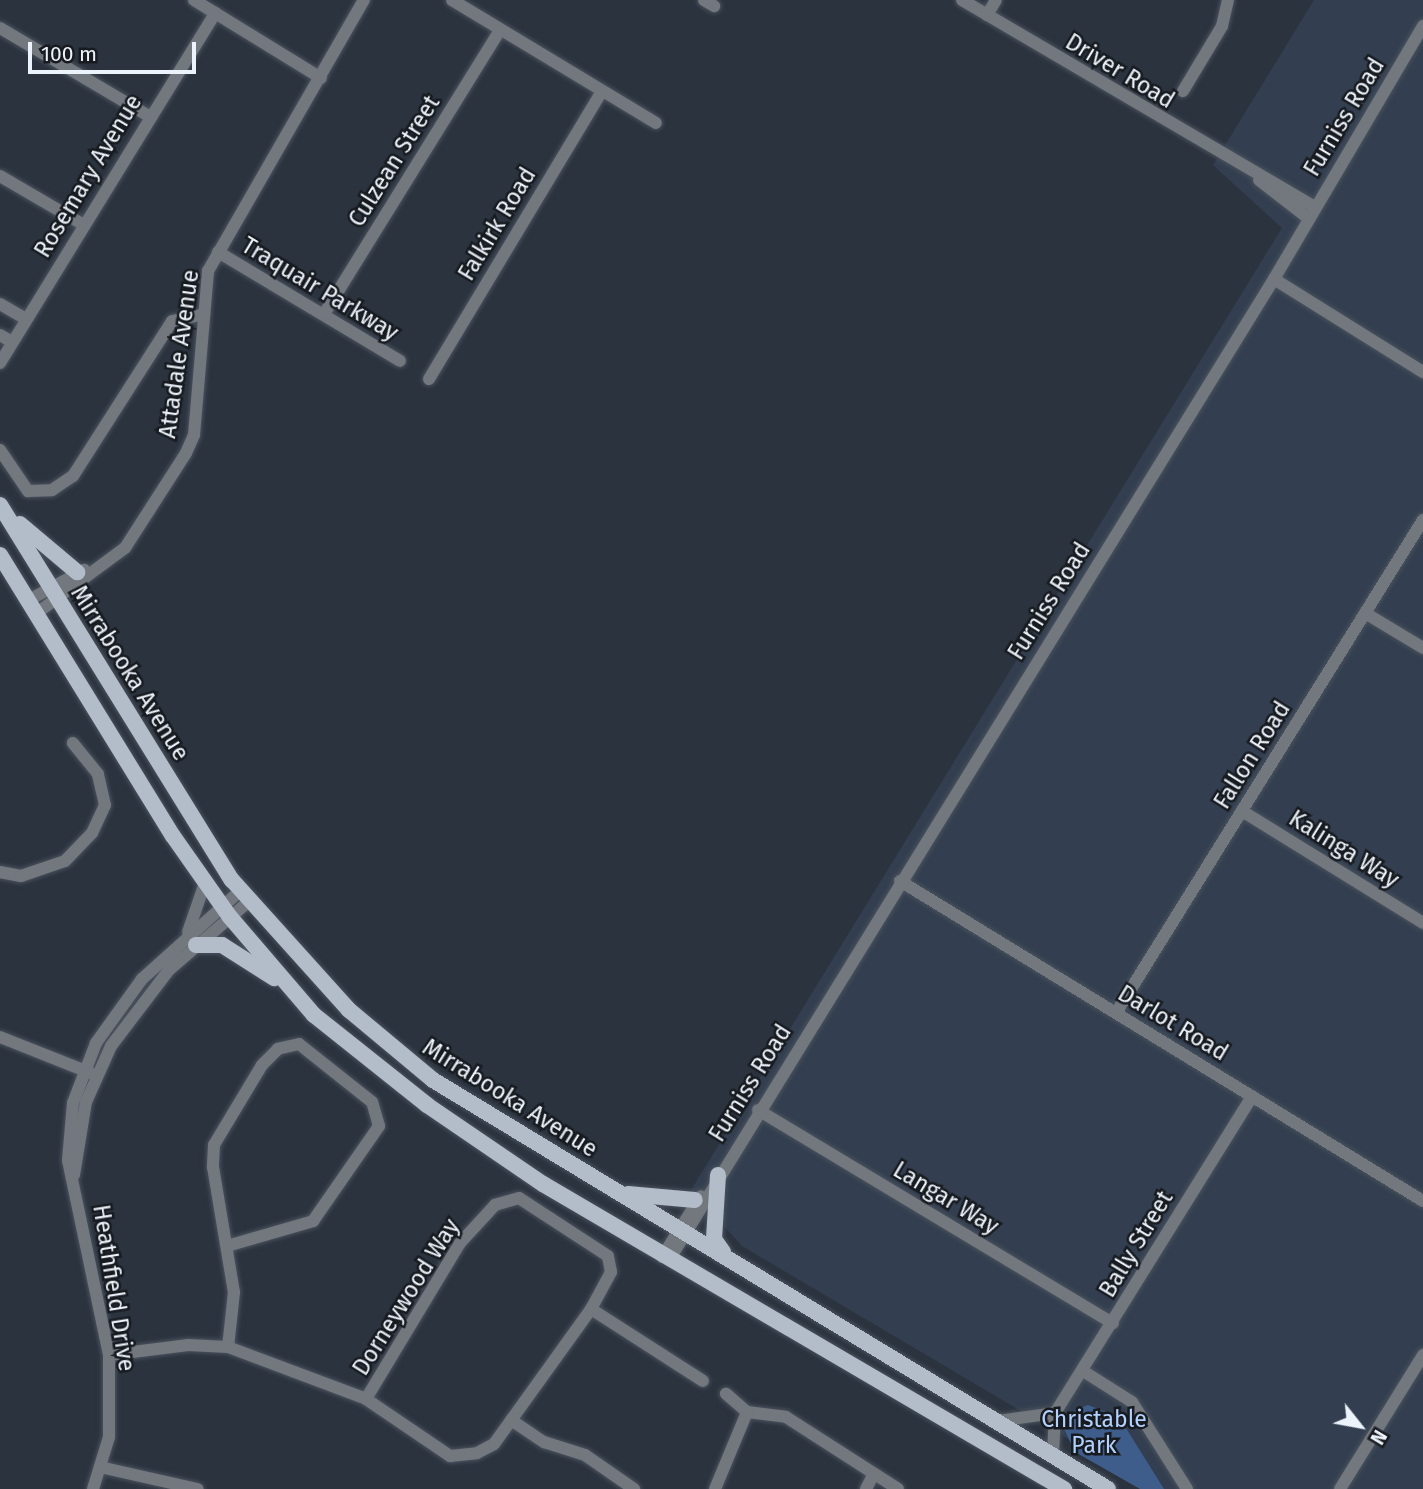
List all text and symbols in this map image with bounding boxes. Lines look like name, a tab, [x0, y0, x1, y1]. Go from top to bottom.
scale bar	[32, 28, 200, 72]
street label: Driver Road	[1061, 28, 1179, 114]
text: 100 m	[41, 41, 97, 67]
street label: Furniss Road	[1298, 53, 1390, 181]
street label: Rosemary Avenue	[28, 90, 148, 262]
street label: Culzean Street	[343, 90, 445, 232]
street label: Falkirk Road	[452, 162, 542, 286]
street label: Traquair Parkway	[237, 231, 403, 347]
street label: Attadale Avenue	[154, 268, 204, 440]
street label: Furniss Road	[1002, 537, 1096, 665]
street label: Mirrabooka Avenue	[65, 581, 195, 765]
street label: Fallon Road	[1208, 696, 1296, 814]
street label: Kalinga Way	[1284, 804, 1404, 894]
street label: Darlot Road	[1113, 979, 1233, 1067]
street label: Furniss Road	[703, 1019, 797, 1147]
street label: Mirrabooka Avenue	[418, 1033, 602, 1163]
street label: Langar Way	[888, 1156, 1004, 1240]
street label: Bally Street	[1093, 1186, 1179, 1302]
street label: Heathfield Drive	[87, 1203, 141, 1373]
street label: Dorneywood Way	[347, 1214, 465, 1380]
north arrow	[1325, 1391, 1395, 1461]
park label: Christable Park	[1041, 1405, 1147, 1459]
text: N	[1365, 1426, 1392, 1448]

